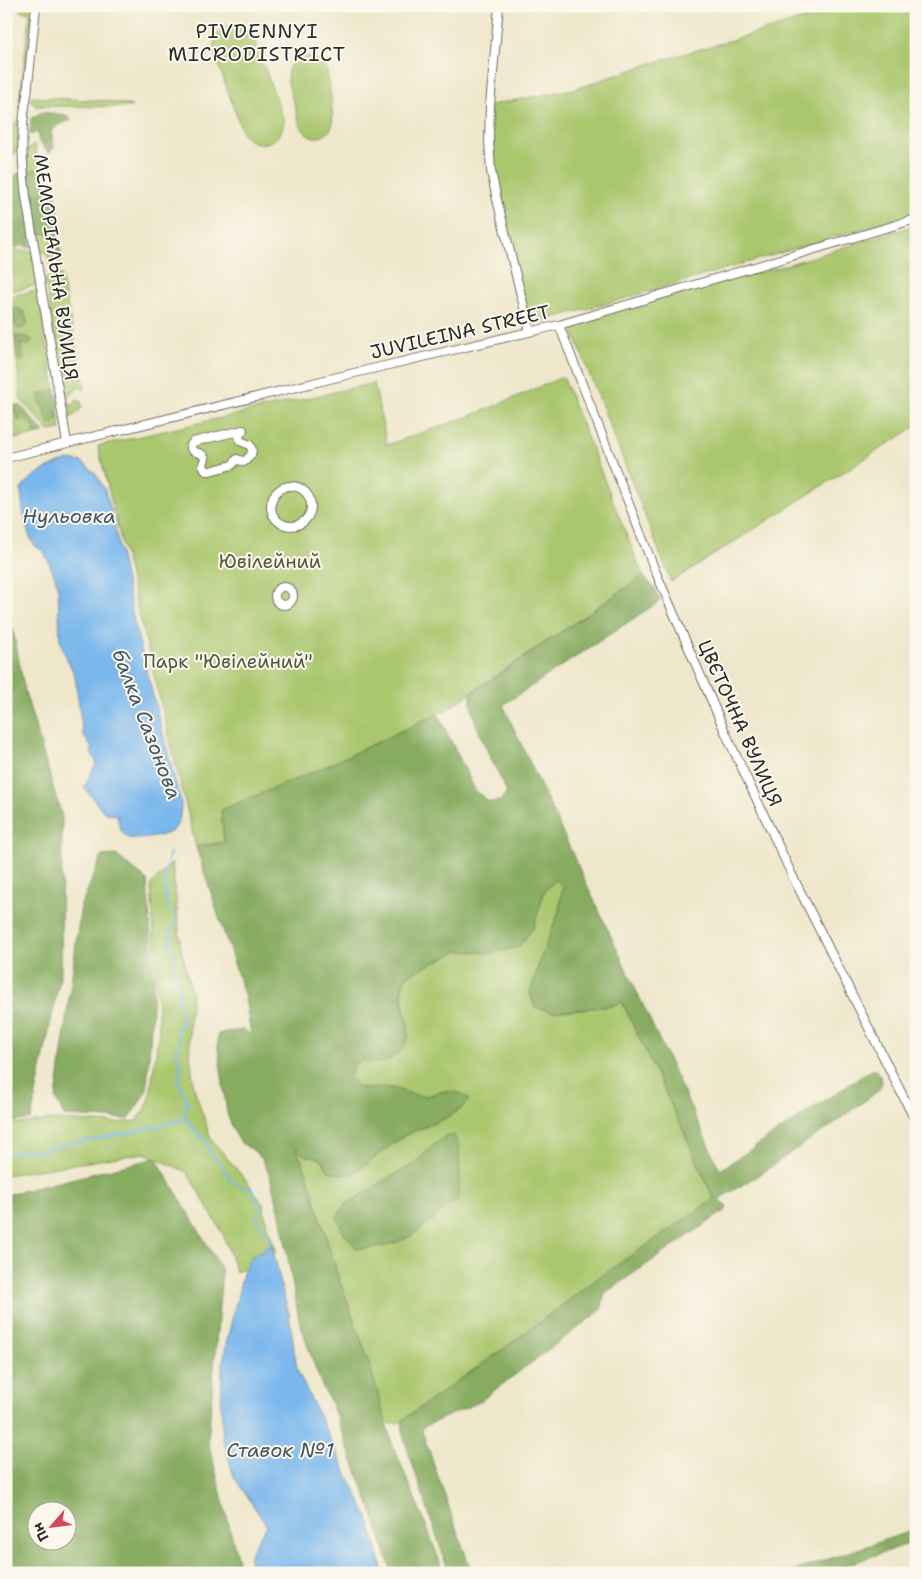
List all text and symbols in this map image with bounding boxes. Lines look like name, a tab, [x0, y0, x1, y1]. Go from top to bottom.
district label: PIVDENNYI MICRODISTRICT	[168, 18, 346, 67]
street label: МЕМОРІАЛЬНА ВУЛИЦЯ	[28, 152, 84, 382]
street label: JUVILEINA STREET	[368, 299, 552, 365]
water label: Нульовка	[22, 503, 116, 529]
park label: Ювілейний	[219, 549, 321, 574]
street label: ЦВЄТОЧНА ВУЛИЦЯ	[692, 636, 788, 810]
water label: балка Сазонова	[106, 645, 188, 803]
park label: Парк "Ювілейний"	[143, 649, 313, 674]
water label: Ставок №1	[226, 1437, 335, 1463]
north arrow	[28, 1502, 78, 1552]
text: Пн	[28, 1520, 53, 1544]

